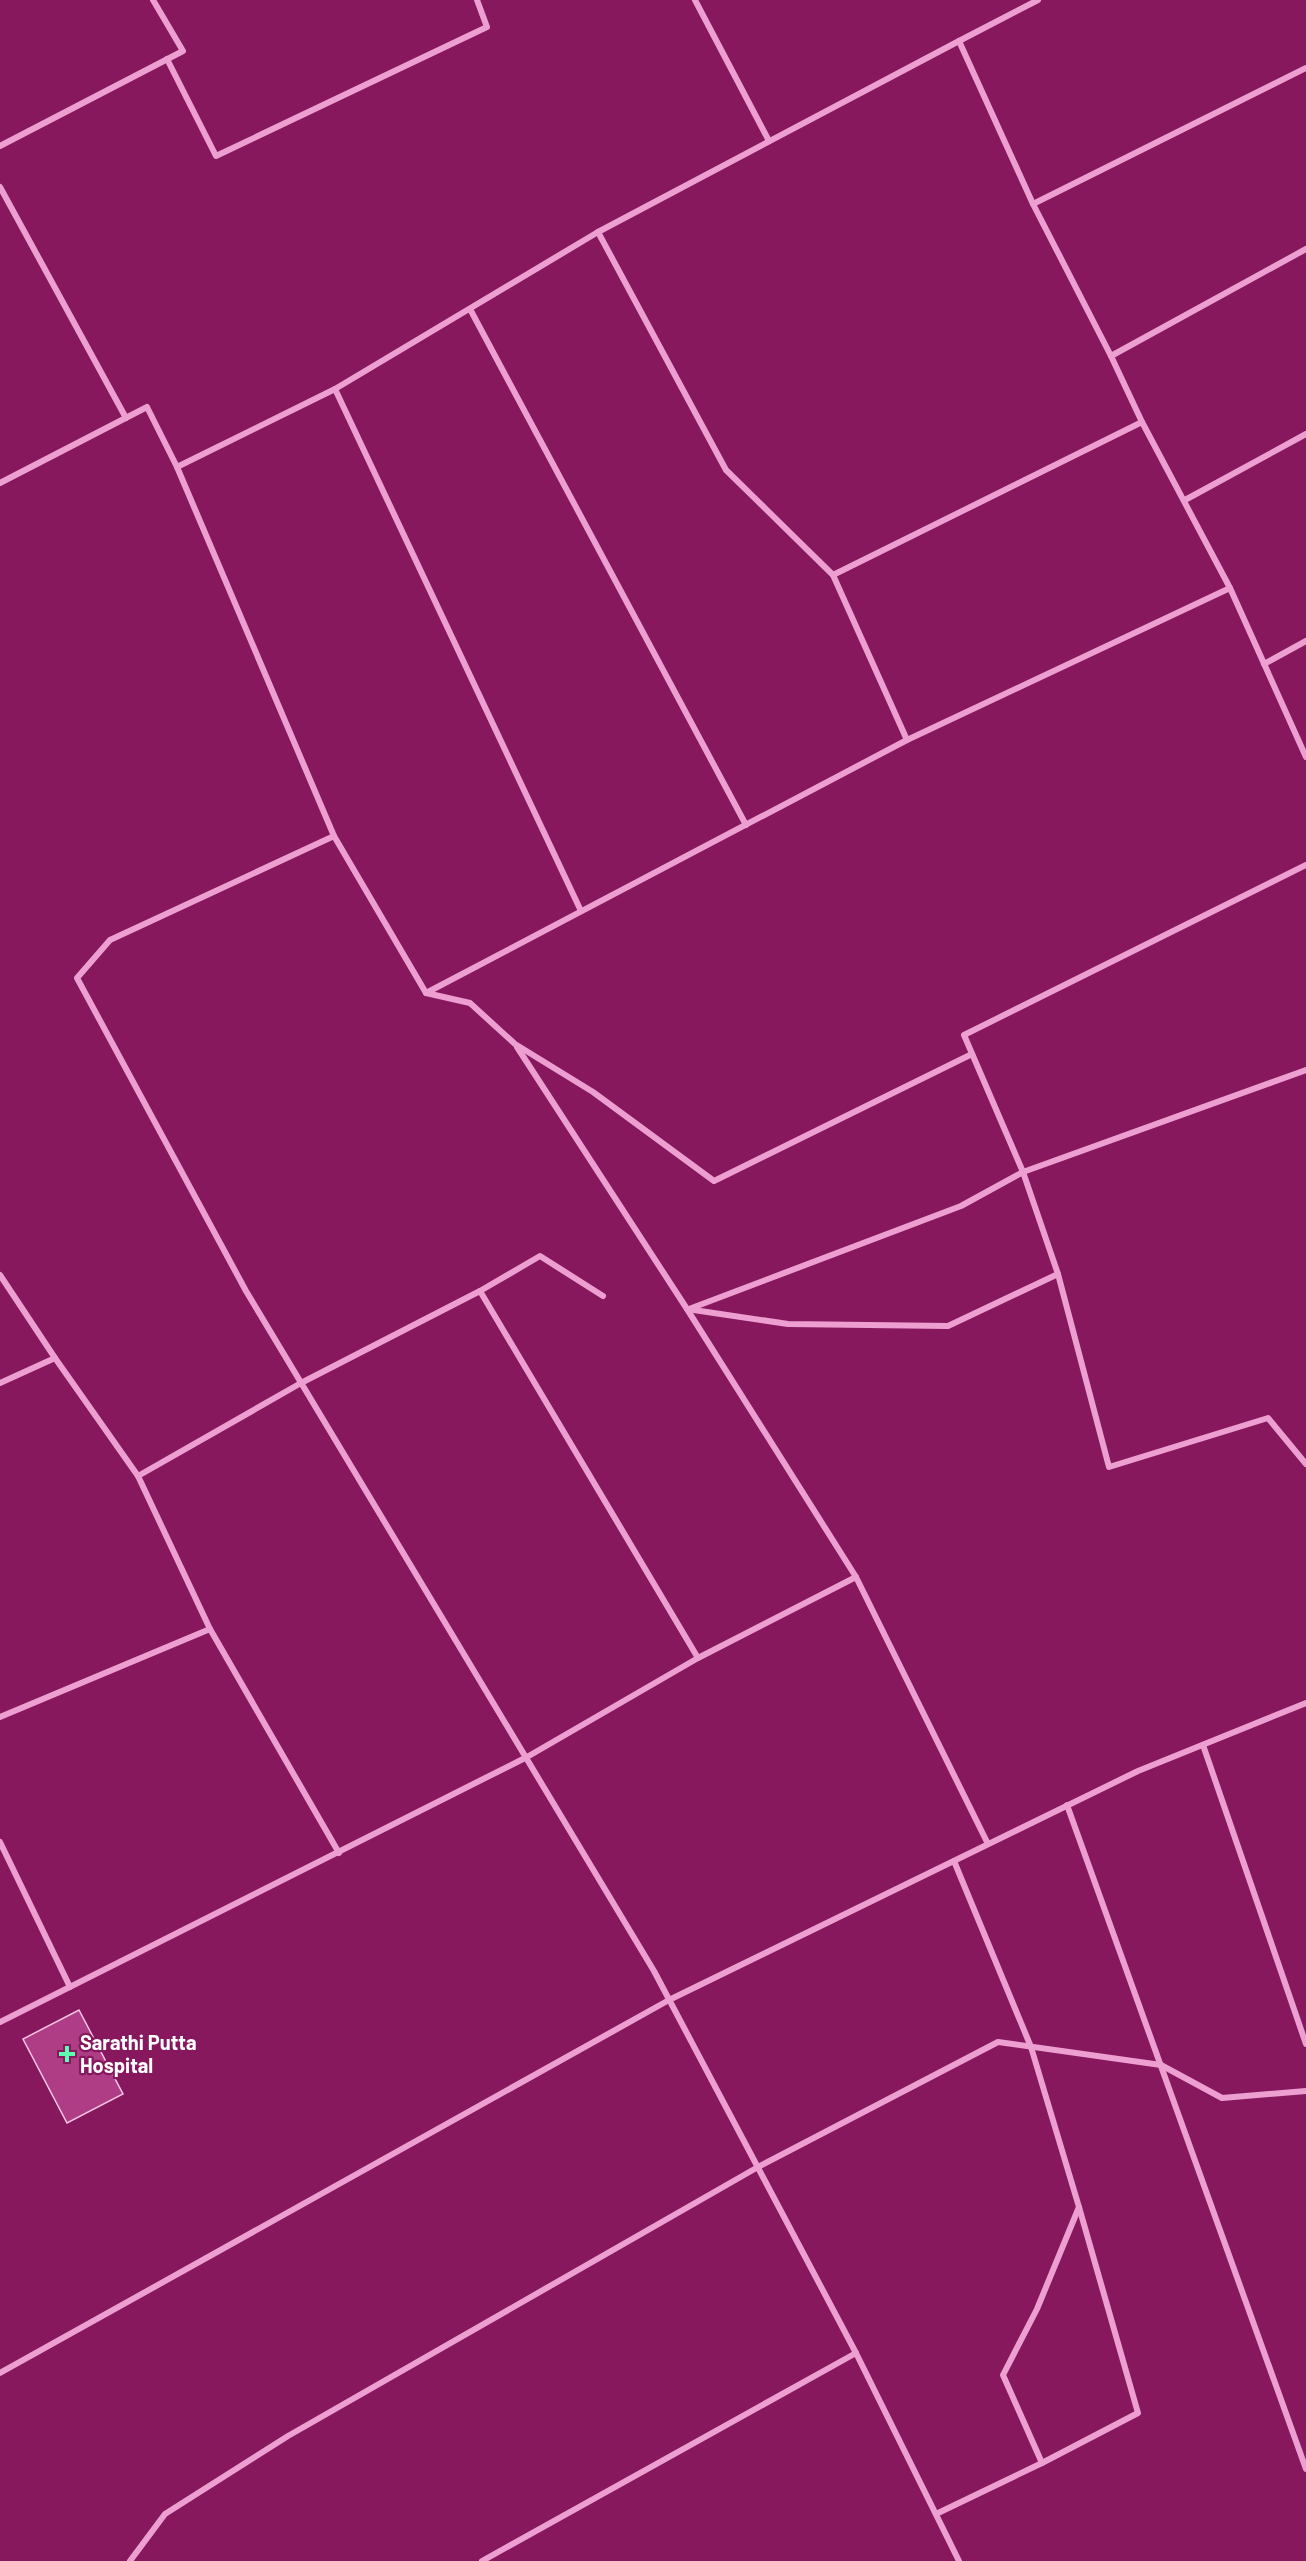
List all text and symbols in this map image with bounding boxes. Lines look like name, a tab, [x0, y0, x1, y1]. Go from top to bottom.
place label: Sarathi Putta Hospital	[80, 2030, 196, 2077]
marker: Sarathi Putta Hospital	[58, 2045, 76, 2063]

